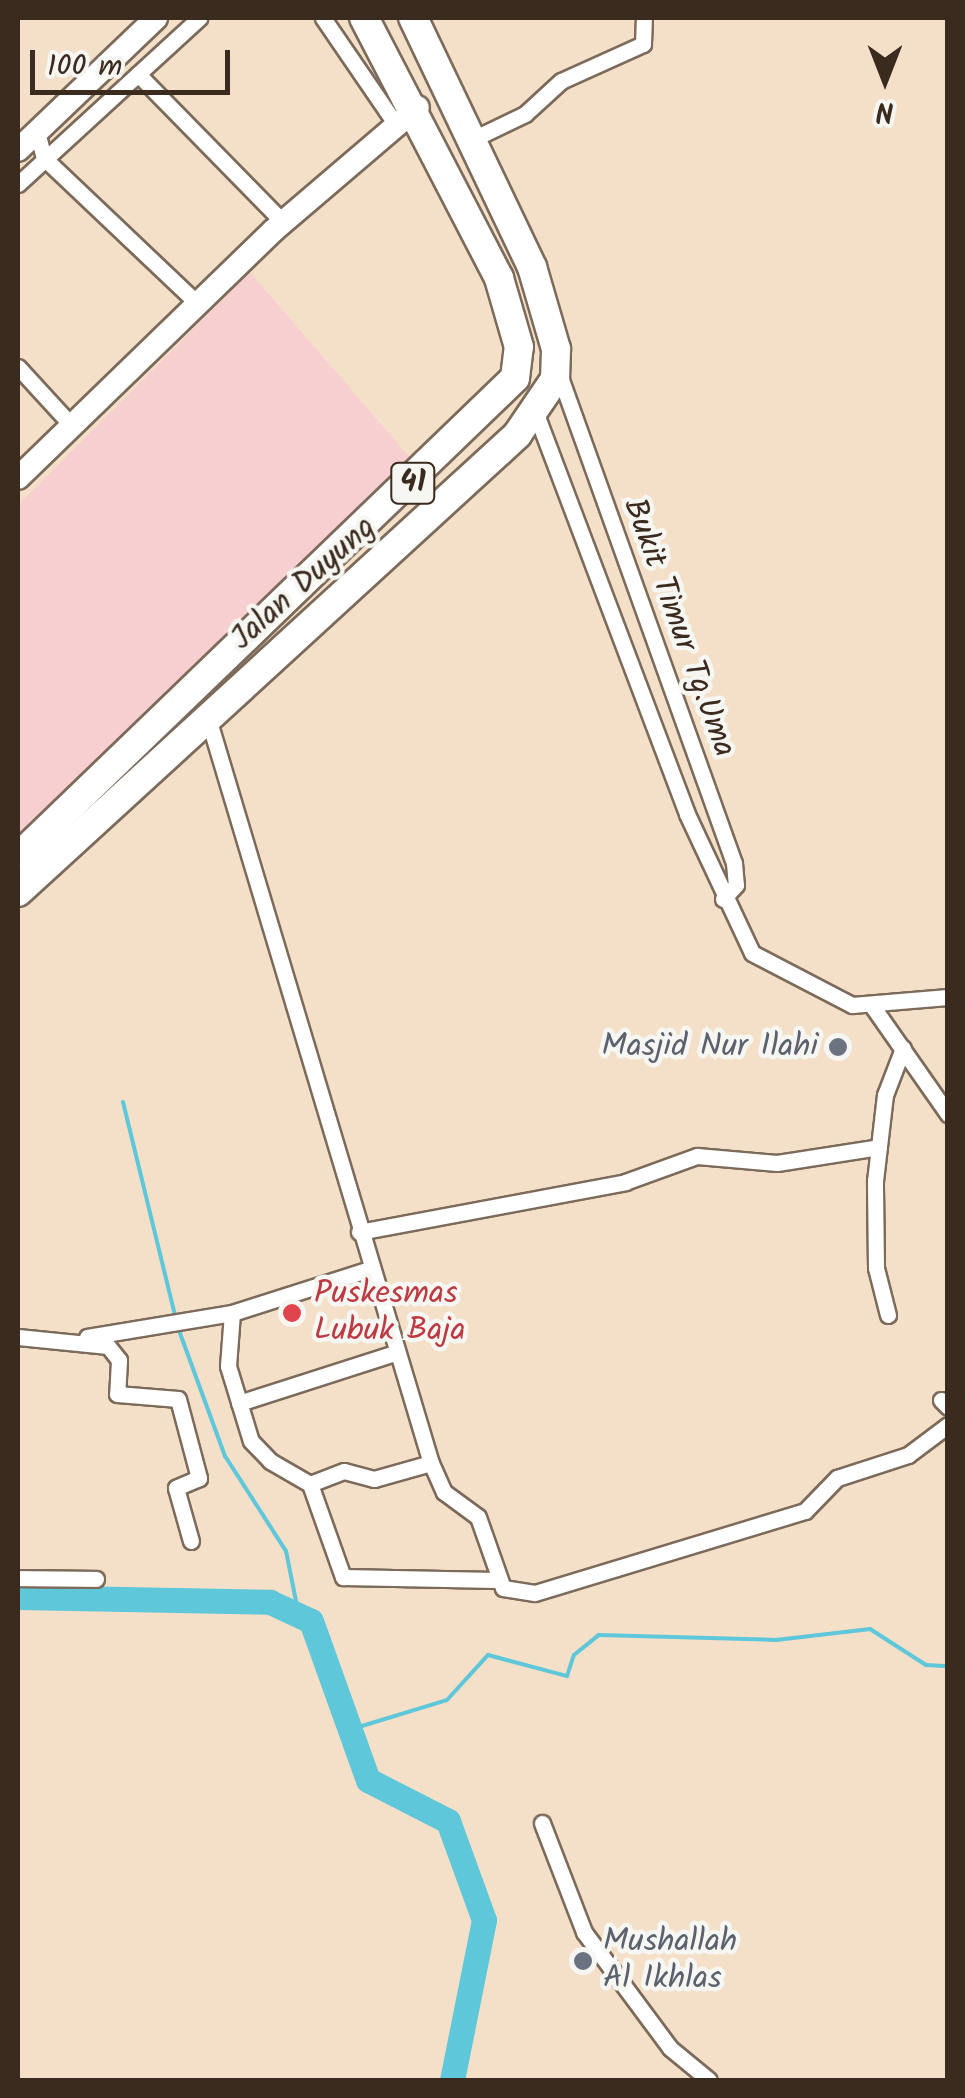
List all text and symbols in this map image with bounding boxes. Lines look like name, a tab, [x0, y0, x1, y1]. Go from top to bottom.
scale bar	[35, 30, 235, 92]
north arrow	[835, 30, 935, 130]
text: 100 m	[47, 43, 122, 91]
text: N	[876, 88, 894, 133]
road number: 41	[388, 458, 438, 508]
street label: Bukit Timur Tg.Uma	[613, 494, 743, 762]
street label: Jalan Duyung	[224, 509, 384, 659]
place label: Masjid Nur Ilahi	[602, 1028, 818, 1066]
marker: Masjid Nur Ilahi	[827, 1036, 849, 1058]
place label: Puskesmas Lubuk Baja	[314, 1276, 465, 1351]
marker: Puskesmas Lubuk Baja	[279, 1300, 305, 1326]
place label: Mushallah Al Ikhlas	[603, 1924, 737, 1999]
marker: Mushallah Al Ikhlas	[572, 1950, 594, 1972]

